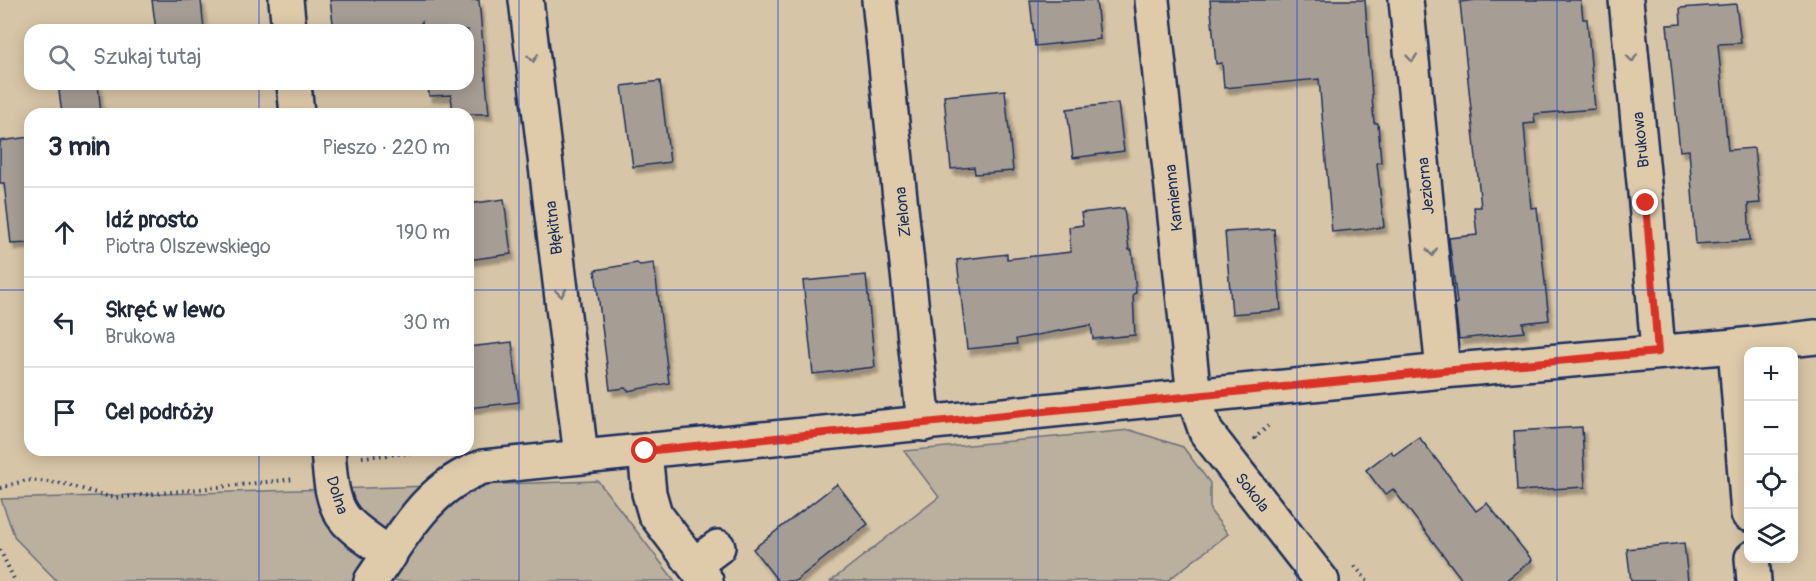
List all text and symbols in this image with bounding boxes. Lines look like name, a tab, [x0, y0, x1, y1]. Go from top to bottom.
search box	[24, 24, 474, 90]
icon: search	[45, 41, 78, 74]
text: Szukaj tutaj	[93, 43, 202, 71]
one-way arrow	[526, 54, 539, 63]
one-way arrow	[1405, 54, 1418, 63]
one-way arrow	[1625, 54, 1638, 63]
street label: Brukowa	[1628, 111, 1654, 169]
text: 3 min	[48, 131, 110, 163]
text: Pieszo · 220 m	[322, 135, 450, 160]
street label: Jeziorna	[1413, 156, 1439, 216]
street label: Kamienna	[1161, 163, 1187, 232]
street label: Zielona	[890, 186, 916, 238]
route end	[1632, 189, 1658, 215]
street label: Błękitna	[541, 200, 567, 256]
text: Idź prosto	[105, 206, 198, 234]
icon: ahead	[48, 216, 81, 249]
text: 190 m	[396, 220, 450, 245]
text: Piotra Olszewskiego	[105, 234, 271, 259]
one-way arrow	[1425, 248, 1438, 257]
one-way arrow	[554, 289, 567, 298]
text: Skręć w lewo	[105, 296, 225, 324]
icon: left	[48, 306, 81, 339]
text: 30 m	[403, 310, 450, 335]
text: Brukowa	[105, 324, 175, 349]
map controls	[1744, 347, 1798, 563]
button: +	[1744, 347, 1798, 401]
icon: arrive	[48, 396, 81, 429]
text: Cel podróży	[105, 398, 213, 426]
button: −	[1744, 401, 1798, 455]
route start	[631, 437, 657, 463]
button: locate	[1744, 455, 1798, 509]
street label: Sokola	[1231, 469, 1274, 516]
street label: Dolna	[322, 474, 353, 517]
button: layers	[1744, 509, 1798, 563]

